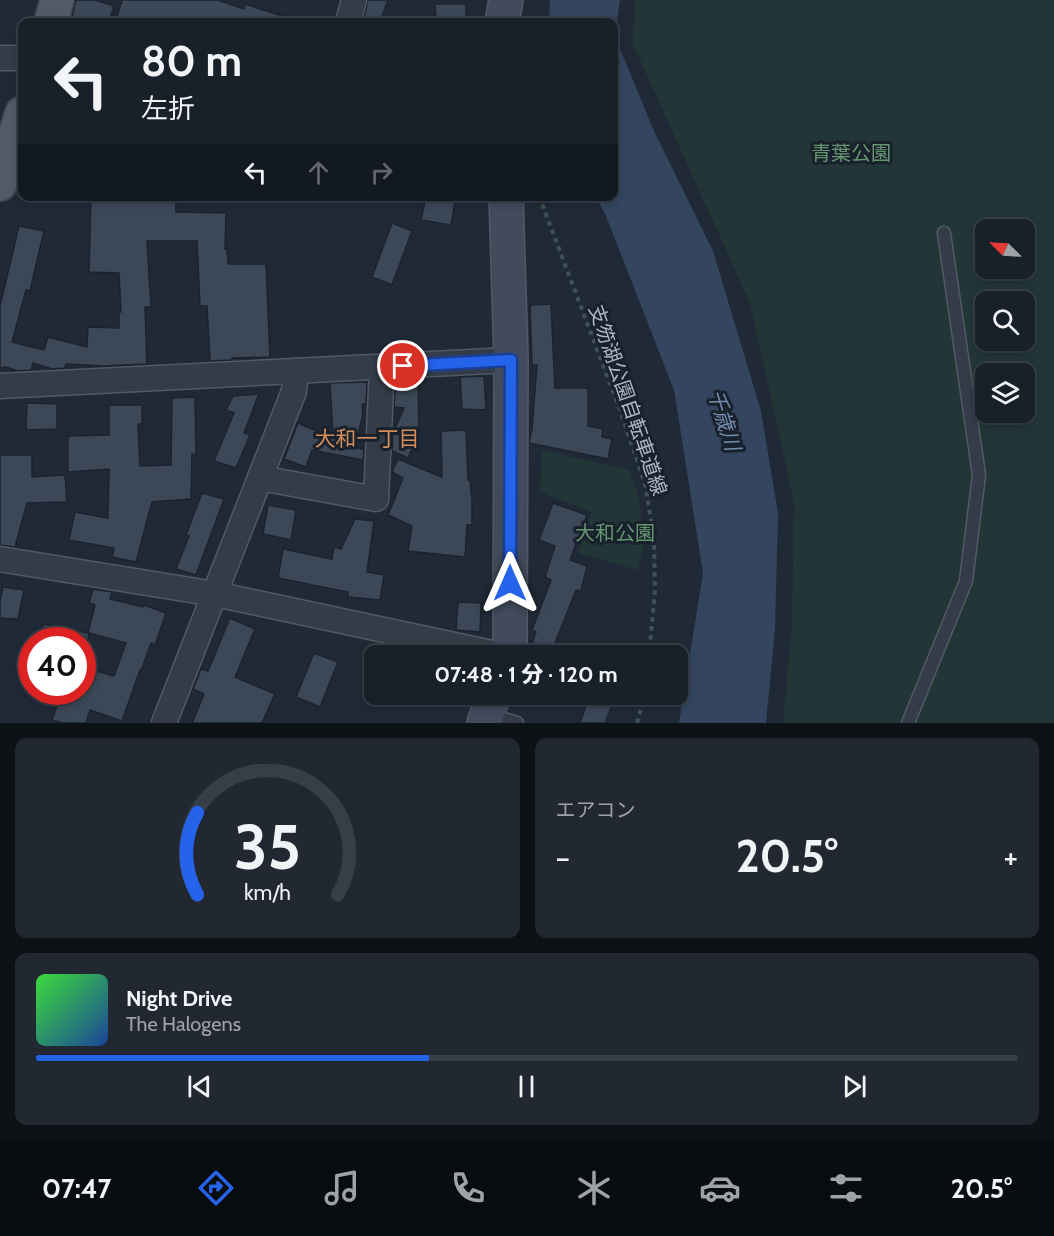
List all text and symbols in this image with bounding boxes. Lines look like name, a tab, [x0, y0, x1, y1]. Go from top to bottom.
text: 80 m	[141, 35, 242, 87]
icon: left	[42, 42, 120, 120]
text: 左折	[141, 92, 195, 125]
park label: 青葉公園	[811, 141, 891, 165]
icon: left	[239, 156, 272, 189]
icon: ahead	[302, 156, 335, 189]
icon: right	[365, 156, 398, 189]
north arrow	[975, 219, 1035, 279]
map controls	[975, 219, 1035, 423]
button: search	[975, 291, 1035, 351]
street label: 支笏湖公園自転車道線	[584, 302, 672, 498]
pin	[377, 340, 428, 391]
icon: arrive	[386, 349, 419, 382]
button: layers	[975, 363, 1035, 423]
water label: 千歳川	[703, 386, 746, 456]
district label: 大和一丁目	[315, 426, 420, 451]
park label: 大和公園	[575, 521, 655, 545]
position arrow	[478, 551, 542, 615]
speed limit sign: 40	[18, 627, 96, 705]
text: 07:48 · 1 分 · 120 m	[434, 661, 618, 688]
text: エアコン	[556, 798, 636, 822]
text: 35	[234, 809, 301, 885]
text: 20.5°	[736, 829, 838, 883]
text: −	[556, 837, 570, 877]
text: +	[1003, 837, 1018, 877]
text: km/h	[244, 879, 291, 905]
text: Night Drive	[126, 985, 232, 1012]
text: The Halogens	[126, 1012, 241, 1036]
icon: previous	[183, 1070, 216, 1103]
icon: pause	[510, 1070, 543, 1103]
icon: next	[838, 1070, 871, 1103]
icon: directions	[195, 1167, 237, 1209]
icon: music	[321, 1167, 363, 1209]
icon: phone	[447, 1167, 489, 1209]
icon: climate	[573, 1167, 615, 1209]
icon: car	[699, 1167, 741, 1209]
icon: filters	[825, 1167, 867, 1209]
text: 07:47	[42, 1172, 111, 1205]
text: 20.5°	[951, 1172, 1012, 1205]

